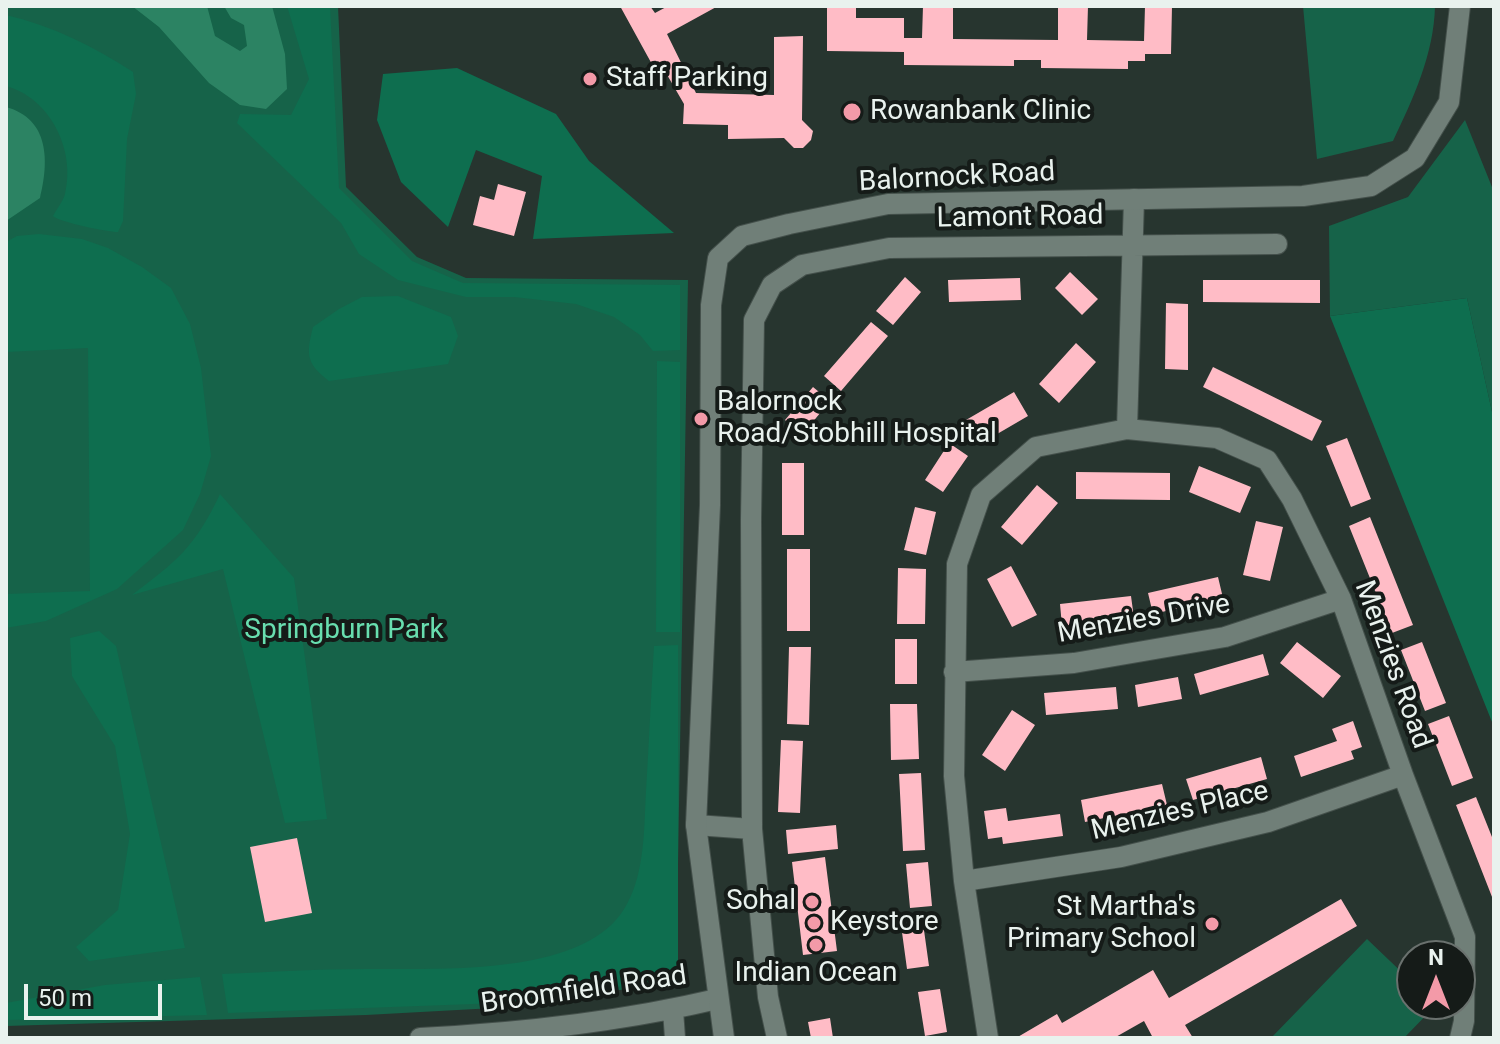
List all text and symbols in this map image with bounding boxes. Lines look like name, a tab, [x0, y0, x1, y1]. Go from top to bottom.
place label: Staff Parking	[606, 62, 768, 96]
marker: Staff Parking	[581, 70, 599, 88]
place label: Rowanbank Clinic	[870, 95, 1091, 129]
marker: Rowanbank Clinic	[841, 101, 863, 123]
street label: Balornock Road	[858, 156, 1056, 200]
street label: Lamont Road	[936, 200, 1104, 236]
place label: Balornock Road/Stobhill Hospital	[717, 386, 997, 452]
marker: Balornock Road/Stobhill Hospital	[692, 410, 710, 428]
street label: Menzies Road	[1346, 577, 1438, 753]
street label: Menzies Drive	[1055, 588, 1233, 652]
park label: Springburn Park	[244, 614, 444, 648]
street label: Menzies Place	[1088, 775, 1272, 849]
place label: Sohal	[726, 885, 796, 919]
place label: St Martha's Primary School	[1007, 891, 1196, 957]
marker: Sohal	[803, 893, 821, 911]
place label: Keystore	[830, 906, 939, 940]
marker: Keystore	[805, 914, 823, 932]
marker: St Martha's Primary School	[1203, 915, 1221, 933]
marker: Indian Ocean	[807, 936, 825, 954]
north arrow	[1396, 940, 1476, 1020]
text: N	[1428, 945, 1444, 970]
place label: Indian Ocean	[735, 957, 897, 991]
street label: Broomfield Road	[479, 960, 689, 1022]
scale bar	[28, 968, 166, 1018]
text: 50 m	[38, 984, 92, 1012]

